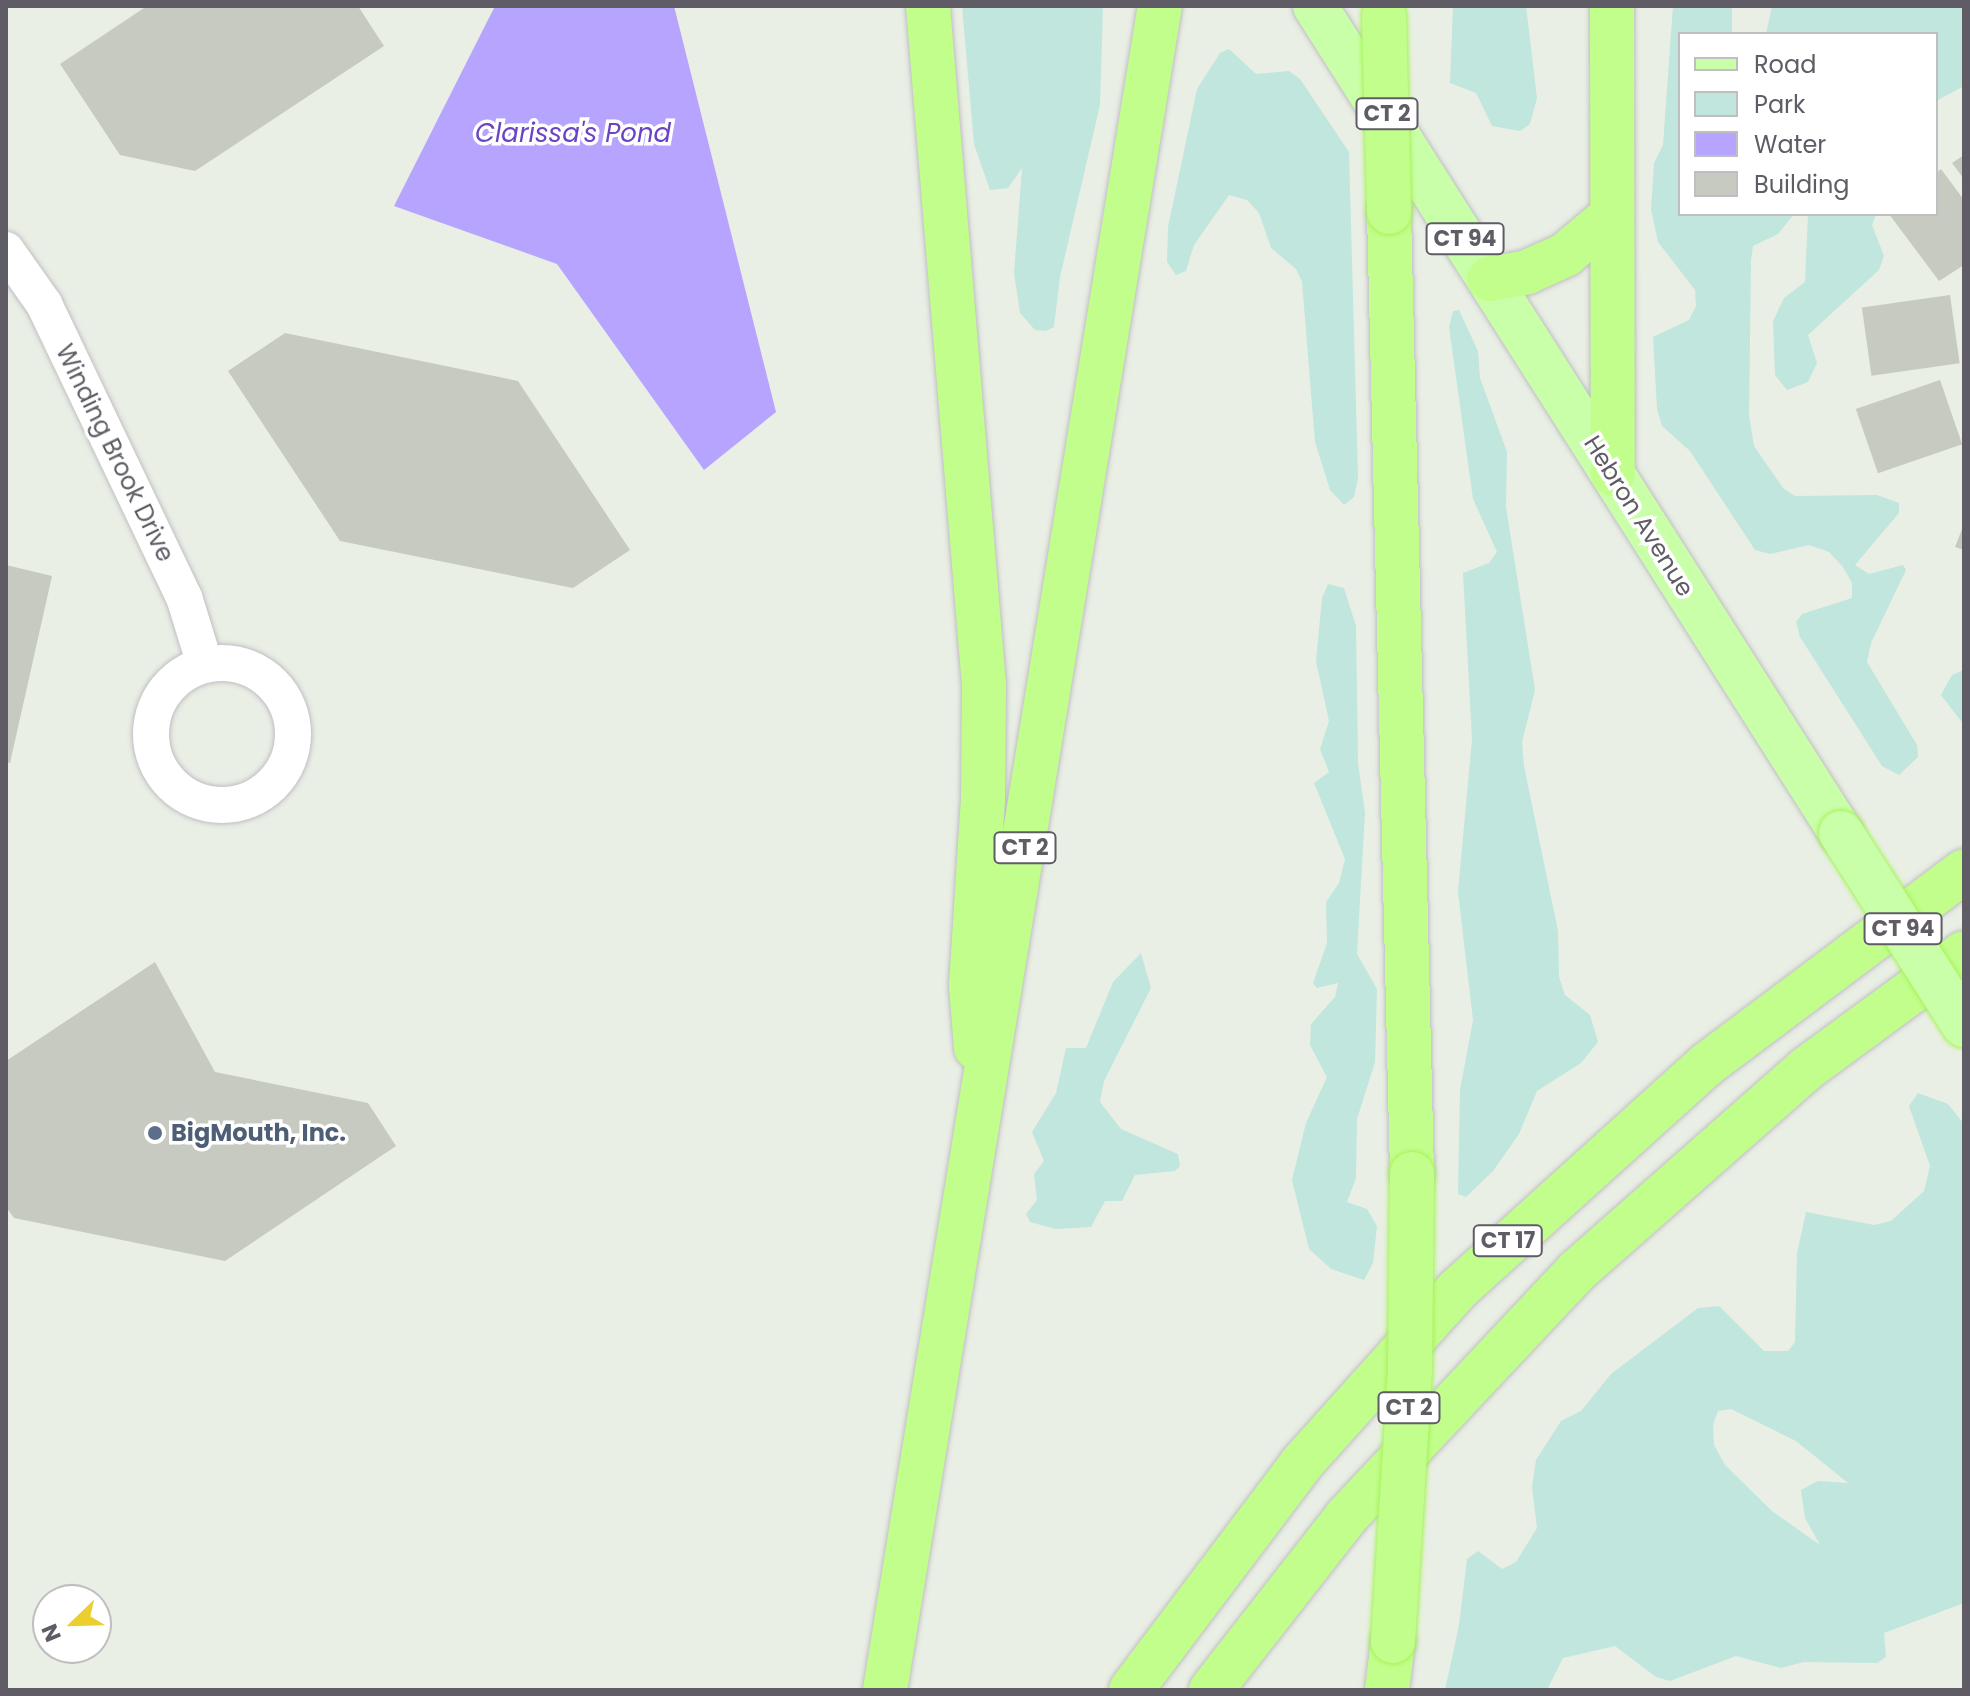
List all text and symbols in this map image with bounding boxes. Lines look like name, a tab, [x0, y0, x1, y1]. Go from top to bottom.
legend	[1678, 32, 1938, 216]
text: Road	[1754, 48, 1816, 81]
text: Park	[1754, 88, 1805, 121]
road number: CT 2	[1355, 96, 1419, 132]
water label: Clarissa's Pond	[475, 118, 671, 150]
text: Water	[1754, 128, 1826, 161]
text: Building	[1754, 168, 1850, 201]
road number: CT 94	[1425, 221, 1505, 257]
street label: Winding Brook Drive	[50, 340, 180, 566]
street label: Hebron Avenue	[1578, 430, 1700, 602]
road number: CT 2	[993, 830, 1057, 866]
road number: CT 94	[1863, 911, 1943, 947]
place label: BigMouth, Inc.	[171, 1119, 346, 1147]
marker: BigMouth, Inc.	[146, 1124, 164, 1142]
road number: CT 17	[1472, 1223, 1544, 1259]
road number: CT 2	[1377, 1390, 1441, 1426]
north arrow	[32, 1584, 112, 1664]
text: N	[34, 1619, 69, 1646]

